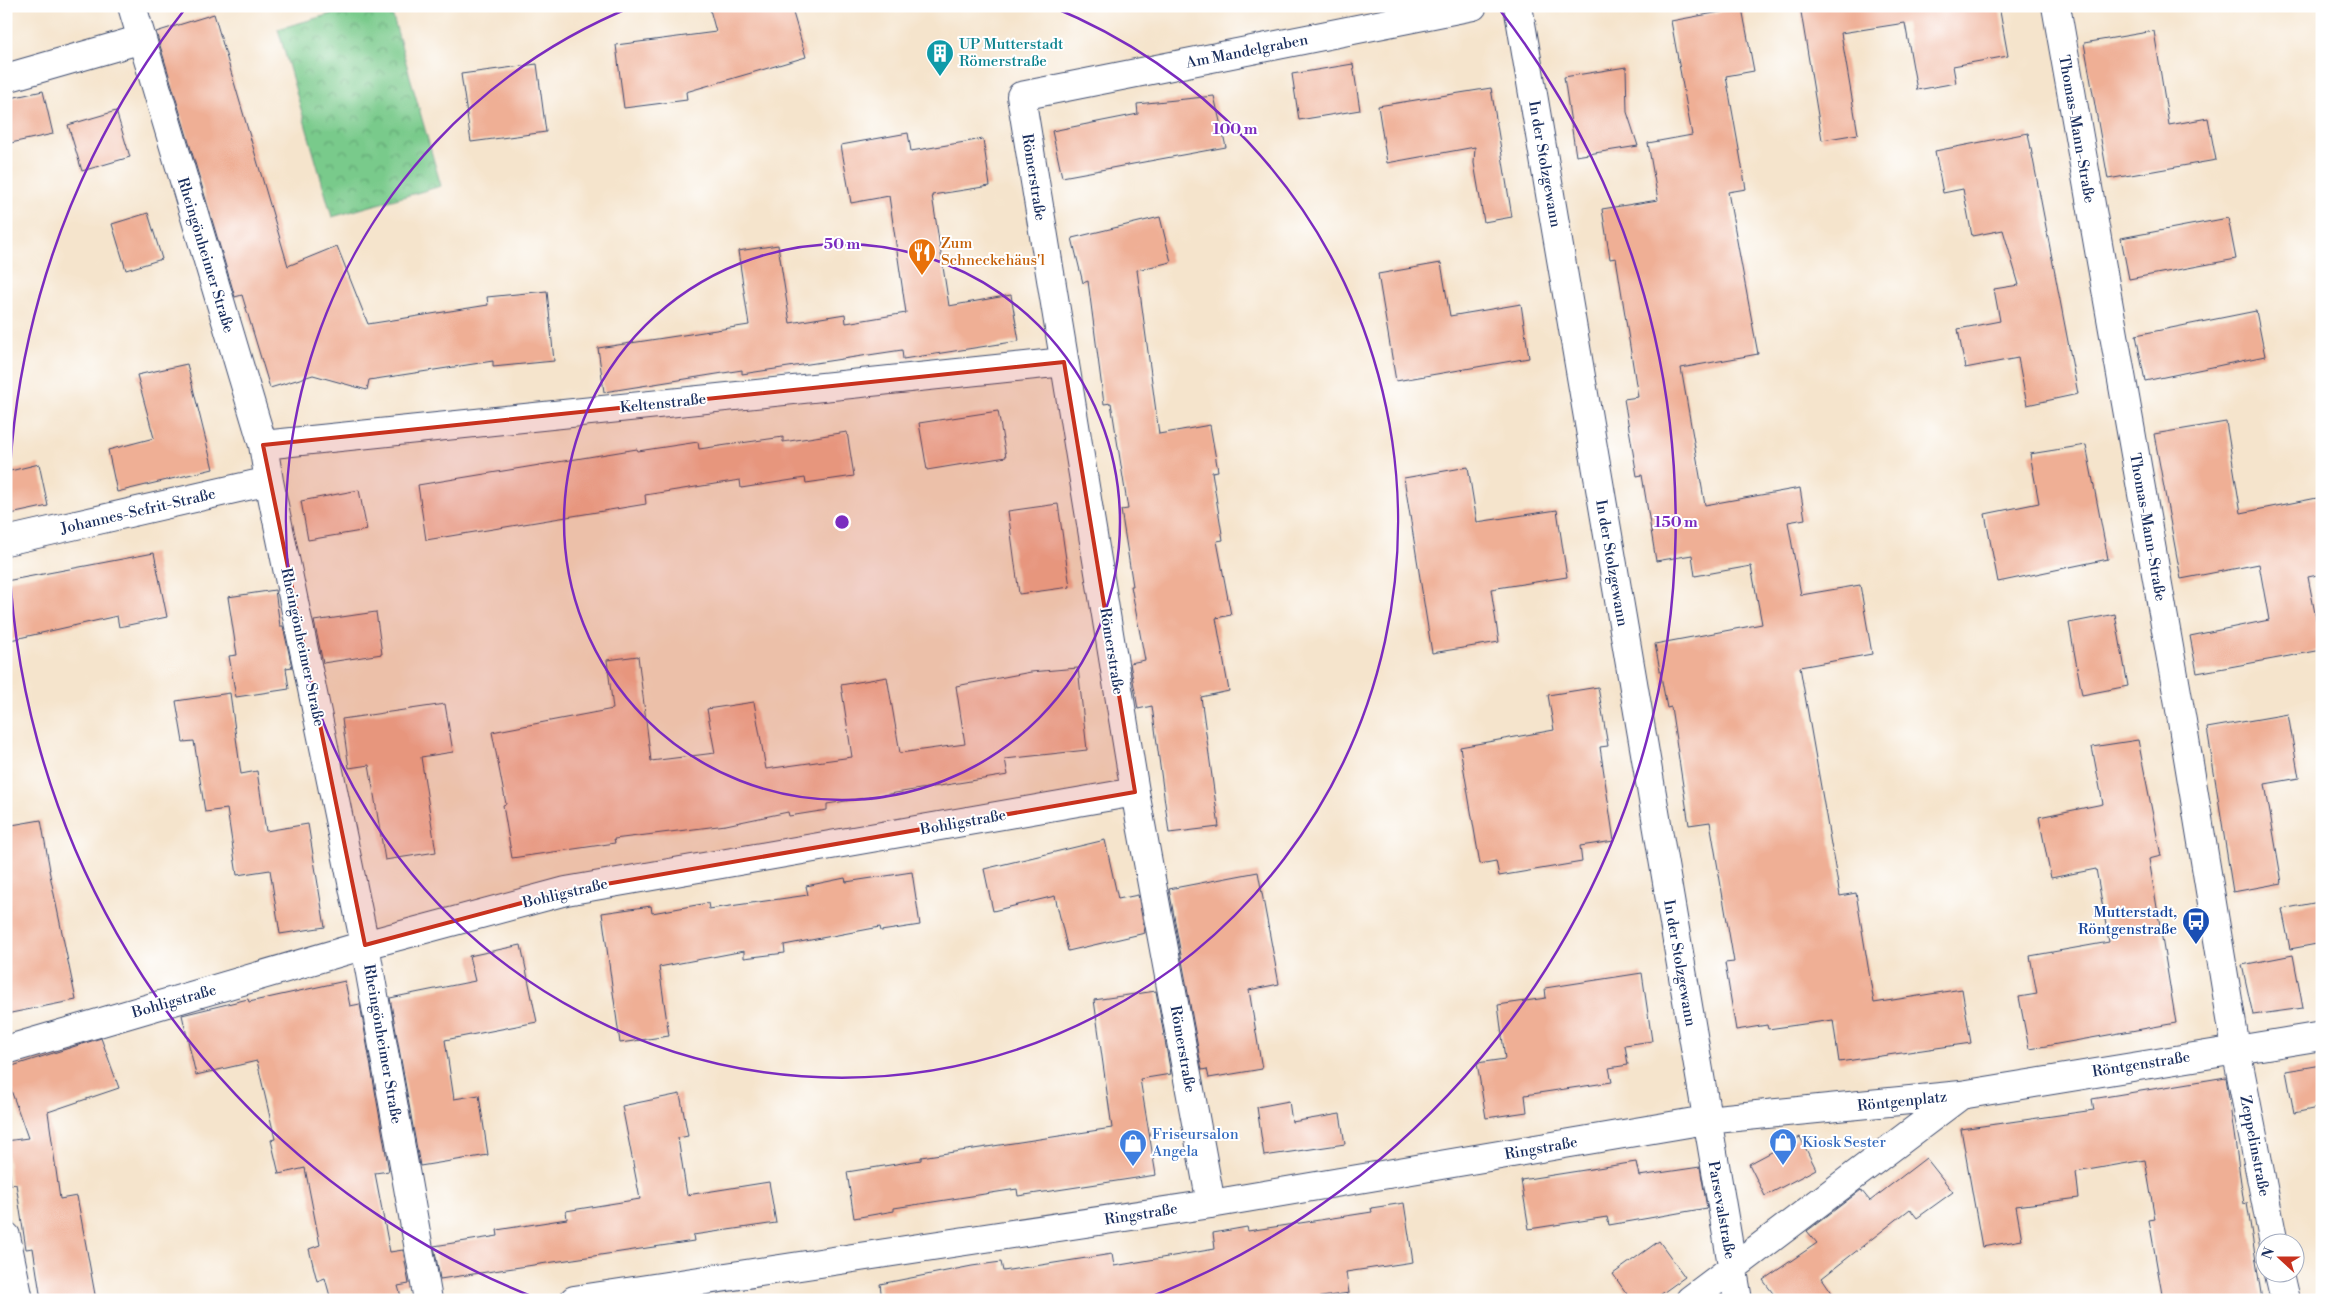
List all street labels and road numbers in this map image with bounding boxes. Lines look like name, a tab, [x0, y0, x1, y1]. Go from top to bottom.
street label: Am Mandelgraben	[1183, 30, 1310, 73]
street label: Thomas-Mann-Straße	[2054, 54, 2099, 205]
street label: In der Stolzgewann	[1524, 99, 1565, 229]
street label: Römerstraße	[1017, 132, 1050, 222]
street label: Rheingönheimer Straße	[173, 175, 238, 335]
street label: Keltenstraße	[619, 390, 707, 417]
street label: Thomas-Mann-Straße	[2125, 452, 2170, 603]
street label: Johannes-Sefrit-Straße	[58, 484, 217, 539]
street label: In der Stolzgewann	[1591, 498, 1632, 628]
street label: Rheingönheimer Straße	[276, 566, 329, 728]
street label: Römerstraße	[1095, 606, 1128, 696]
street label: Bohligstraße	[918, 806, 1008, 840]
street label: Bohligstraße	[520, 874, 610, 913]
street label: In der Stolzgewann	[1659, 898, 1700, 1028]
street label: Rheingönheimer Straße	[359, 963, 406, 1125]
street label: Bohligstraße	[129, 980, 219, 1023]
street label: Römerstraße	[1166, 1004, 1199, 1094]
street label: Röntgenstraße	[2091, 1047, 2191, 1082]
street label: Röntgenplatz	[1856, 1087, 1948, 1116]
street label: Zeppelinstraße	[2235, 1094, 2274, 1198]
street label: Ringstraße	[1503, 1133, 1579, 1164]
street label: Parsevalstraße	[1704, 1160, 1739, 1261]
street label: Ringstraße	[1103, 1199, 1179, 1230]

